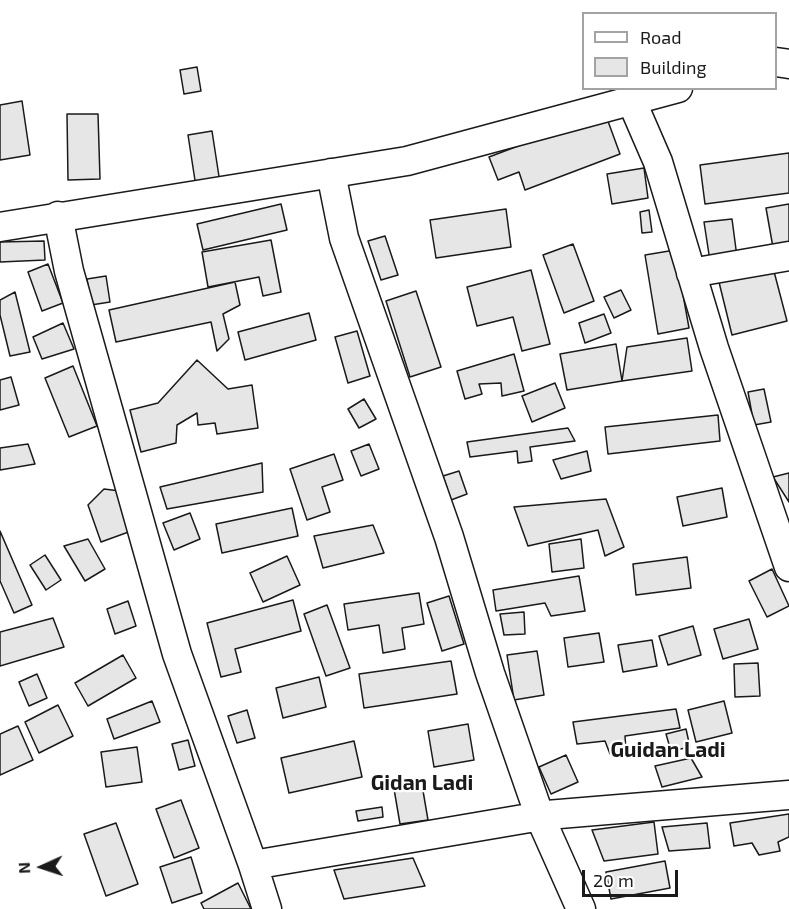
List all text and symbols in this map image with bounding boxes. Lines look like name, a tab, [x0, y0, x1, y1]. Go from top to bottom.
legend	[582, 12, 777, 90]
text: Road	[640, 26, 681, 48]
text: Building	[640, 56, 707, 78]
district label: Guidan Ladi	[610, 737, 726, 763]
district label: Gidan Ladi	[371, 770, 473, 796]
north arrow	[12, 837, 72, 897]
scale bar	[585, 858, 681, 896]
text: N	[14, 862, 33, 874]
text: 20 m	[593, 869, 634, 891]

